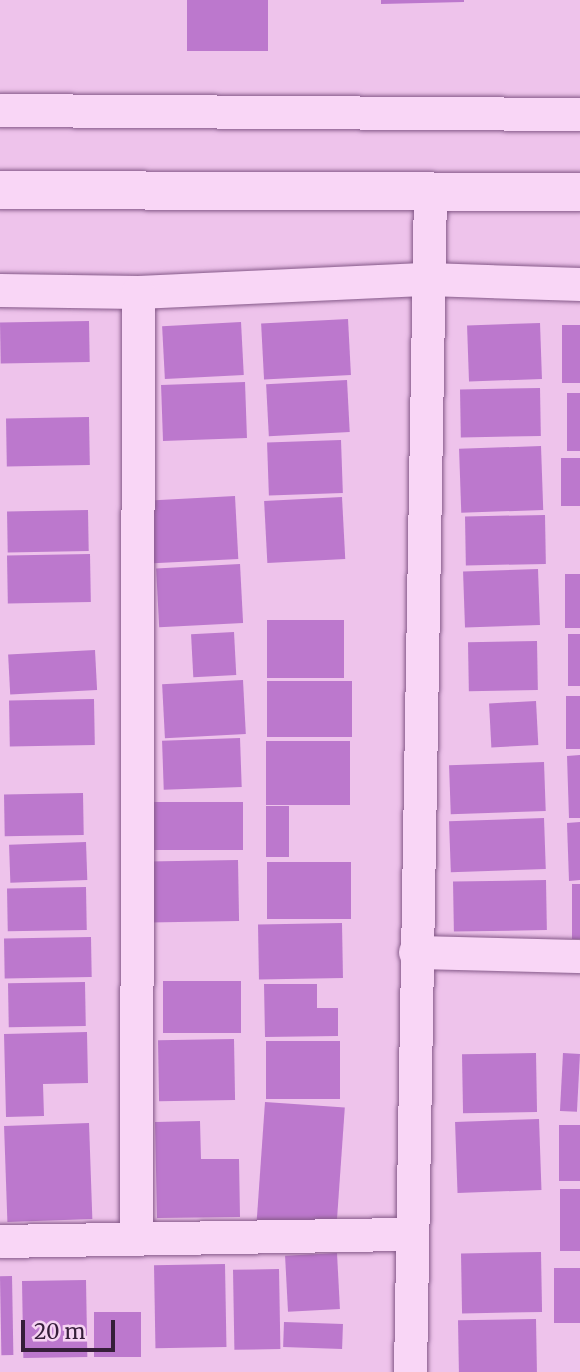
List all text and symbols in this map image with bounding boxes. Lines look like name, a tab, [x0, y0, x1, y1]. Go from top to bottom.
scale bar	[24, 1306, 119, 1350]
text: 20 m	[34, 1318, 85, 1345]

